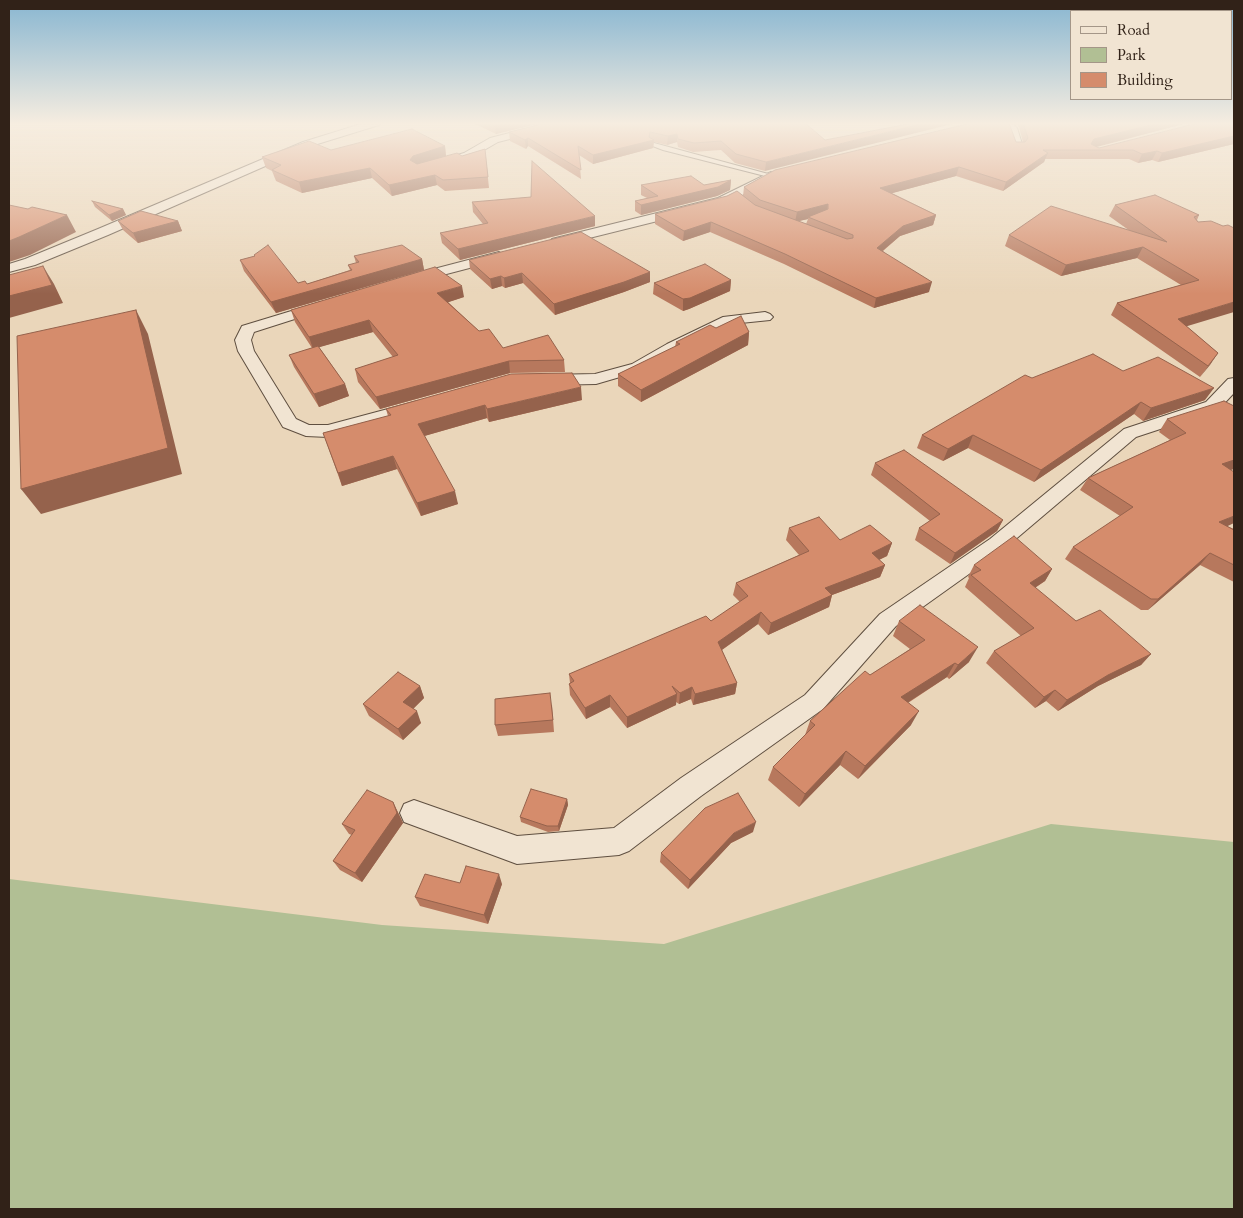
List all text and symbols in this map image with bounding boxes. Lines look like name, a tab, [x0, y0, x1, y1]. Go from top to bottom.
legend	[1070, 10, 1233, 100]
text: Road	[1117, 20, 1150, 40]
text: Park	[1117, 45, 1146, 65]
text: Building	[1117, 70, 1173, 90]

